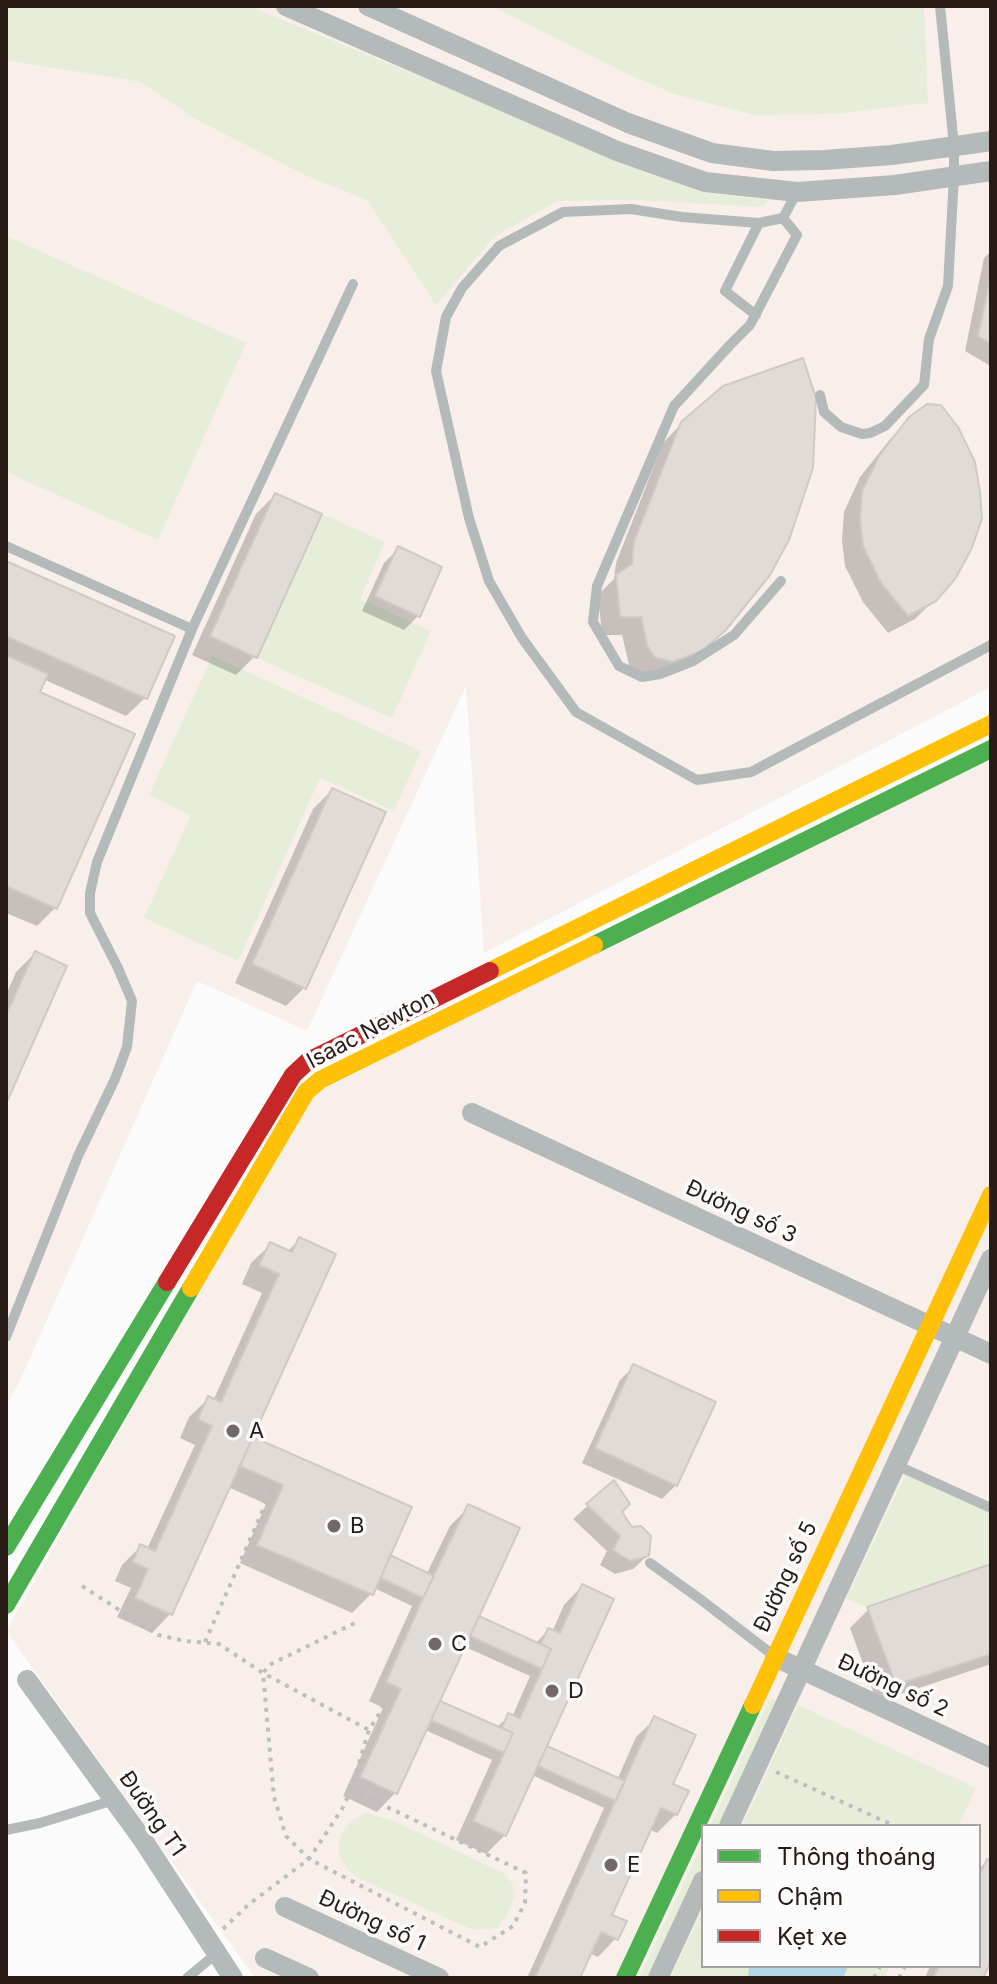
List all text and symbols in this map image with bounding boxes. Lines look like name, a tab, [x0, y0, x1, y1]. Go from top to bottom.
street label: Isaac Newton	[302, 985, 440, 1075]
street label: Đường số 3	[681, 1175, 801, 1249]
place label: A	[249, 1418, 264, 1444]
marker: A	[224, 1422, 242, 1440]
place label: B	[350, 1513, 364, 1539]
marker: B	[325, 1517, 343, 1535]
street label: Đường số 5	[749, 1518, 823, 1636]
place label: C	[451, 1631, 467, 1657]
marker: C	[426, 1635, 444, 1653]
street label: Đường số 2	[834, 1649, 952, 1723]
place label: D	[568, 1678, 584, 1704]
marker: D	[543, 1682, 561, 1700]
street label: Đường T1	[113, 1766, 191, 1862]
legend	[701, 1824, 981, 1968]
text: Thông thoáng	[777, 1842, 936, 1871]
place label: E	[627, 1852, 640, 1878]
marker: E	[602, 1856, 620, 1874]
text: Chậm	[777, 1882, 843, 1911]
street label: Đường số 1	[315, 1885, 429, 1957]
text: Kẹt xe	[777, 1922, 847, 1951]

